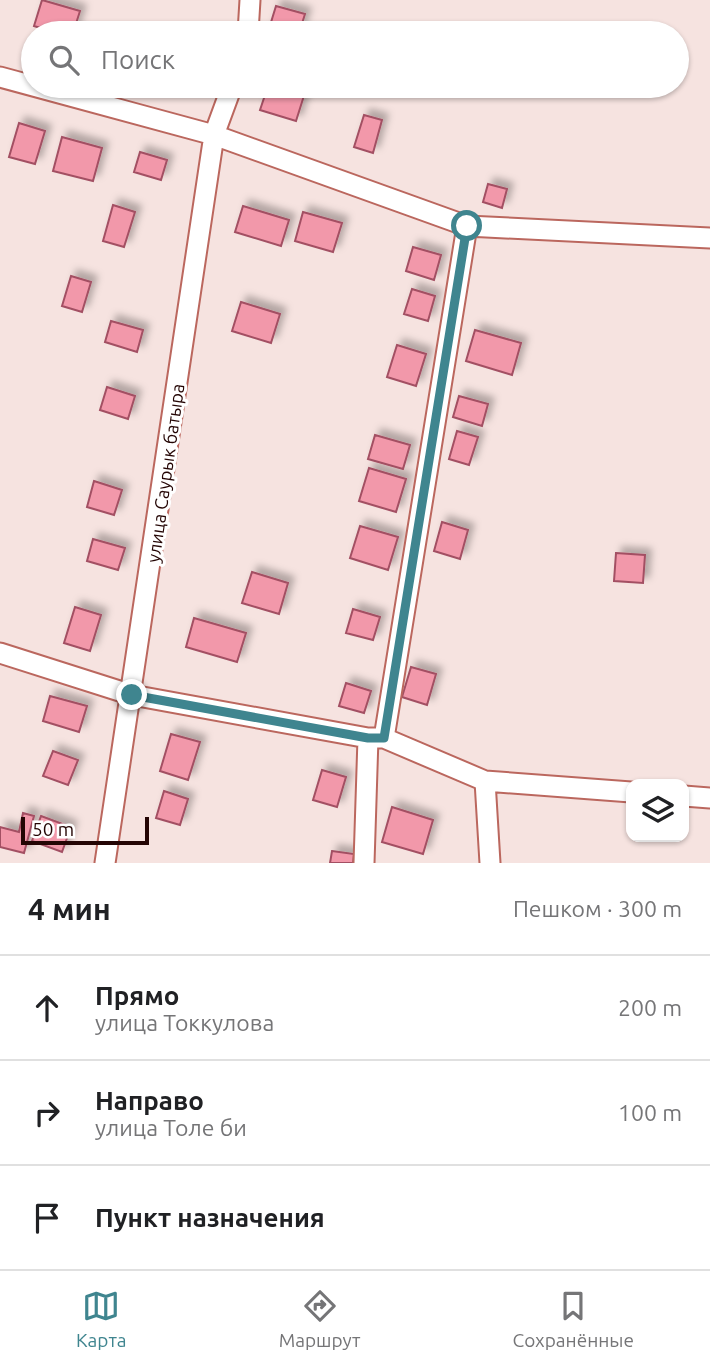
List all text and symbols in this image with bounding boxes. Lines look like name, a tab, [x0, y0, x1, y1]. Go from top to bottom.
search box	[21, 21, 689, 98]
icon: search	[45, 41, 83, 79]
text: Поиск	[101, 45, 175, 74]
route start	[451, 210, 482, 241]
street label: улица Саурык батыра	[143, 382, 187, 564]
route end	[116, 679, 147, 710]
map controls	[626, 779, 689, 842]
button: layers	[626, 779, 689, 842]
scale bar	[21, 814, 149, 846]
text: 50 m	[32, 818, 74, 840]
text: 4 мин	[28, 892, 111, 926]
text: Пешком · 300 m	[513, 896, 682, 921]
text: Прямо	[95, 981, 179, 1010]
icon: ahead	[28, 989, 66, 1027]
text: 200 m	[618, 995, 682, 1020]
text: улица Токкулова	[95, 1010, 274, 1035]
text: Направо	[95, 1086, 204, 1115]
icon: right	[28, 1094, 66, 1132]
text: 100 m	[618, 1100, 682, 1125]
text: улица Толе би	[95, 1115, 247, 1140]
icon: arrive	[28, 1199, 66, 1237]
text: Пункт назначения	[95, 1203, 325, 1232]
tab: Карта	[76, 1287, 127, 1351]
tab: Маршрут	[279, 1287, 361, 1351]
tab: Сохранённые	[513, 1287, 634, 1351]

